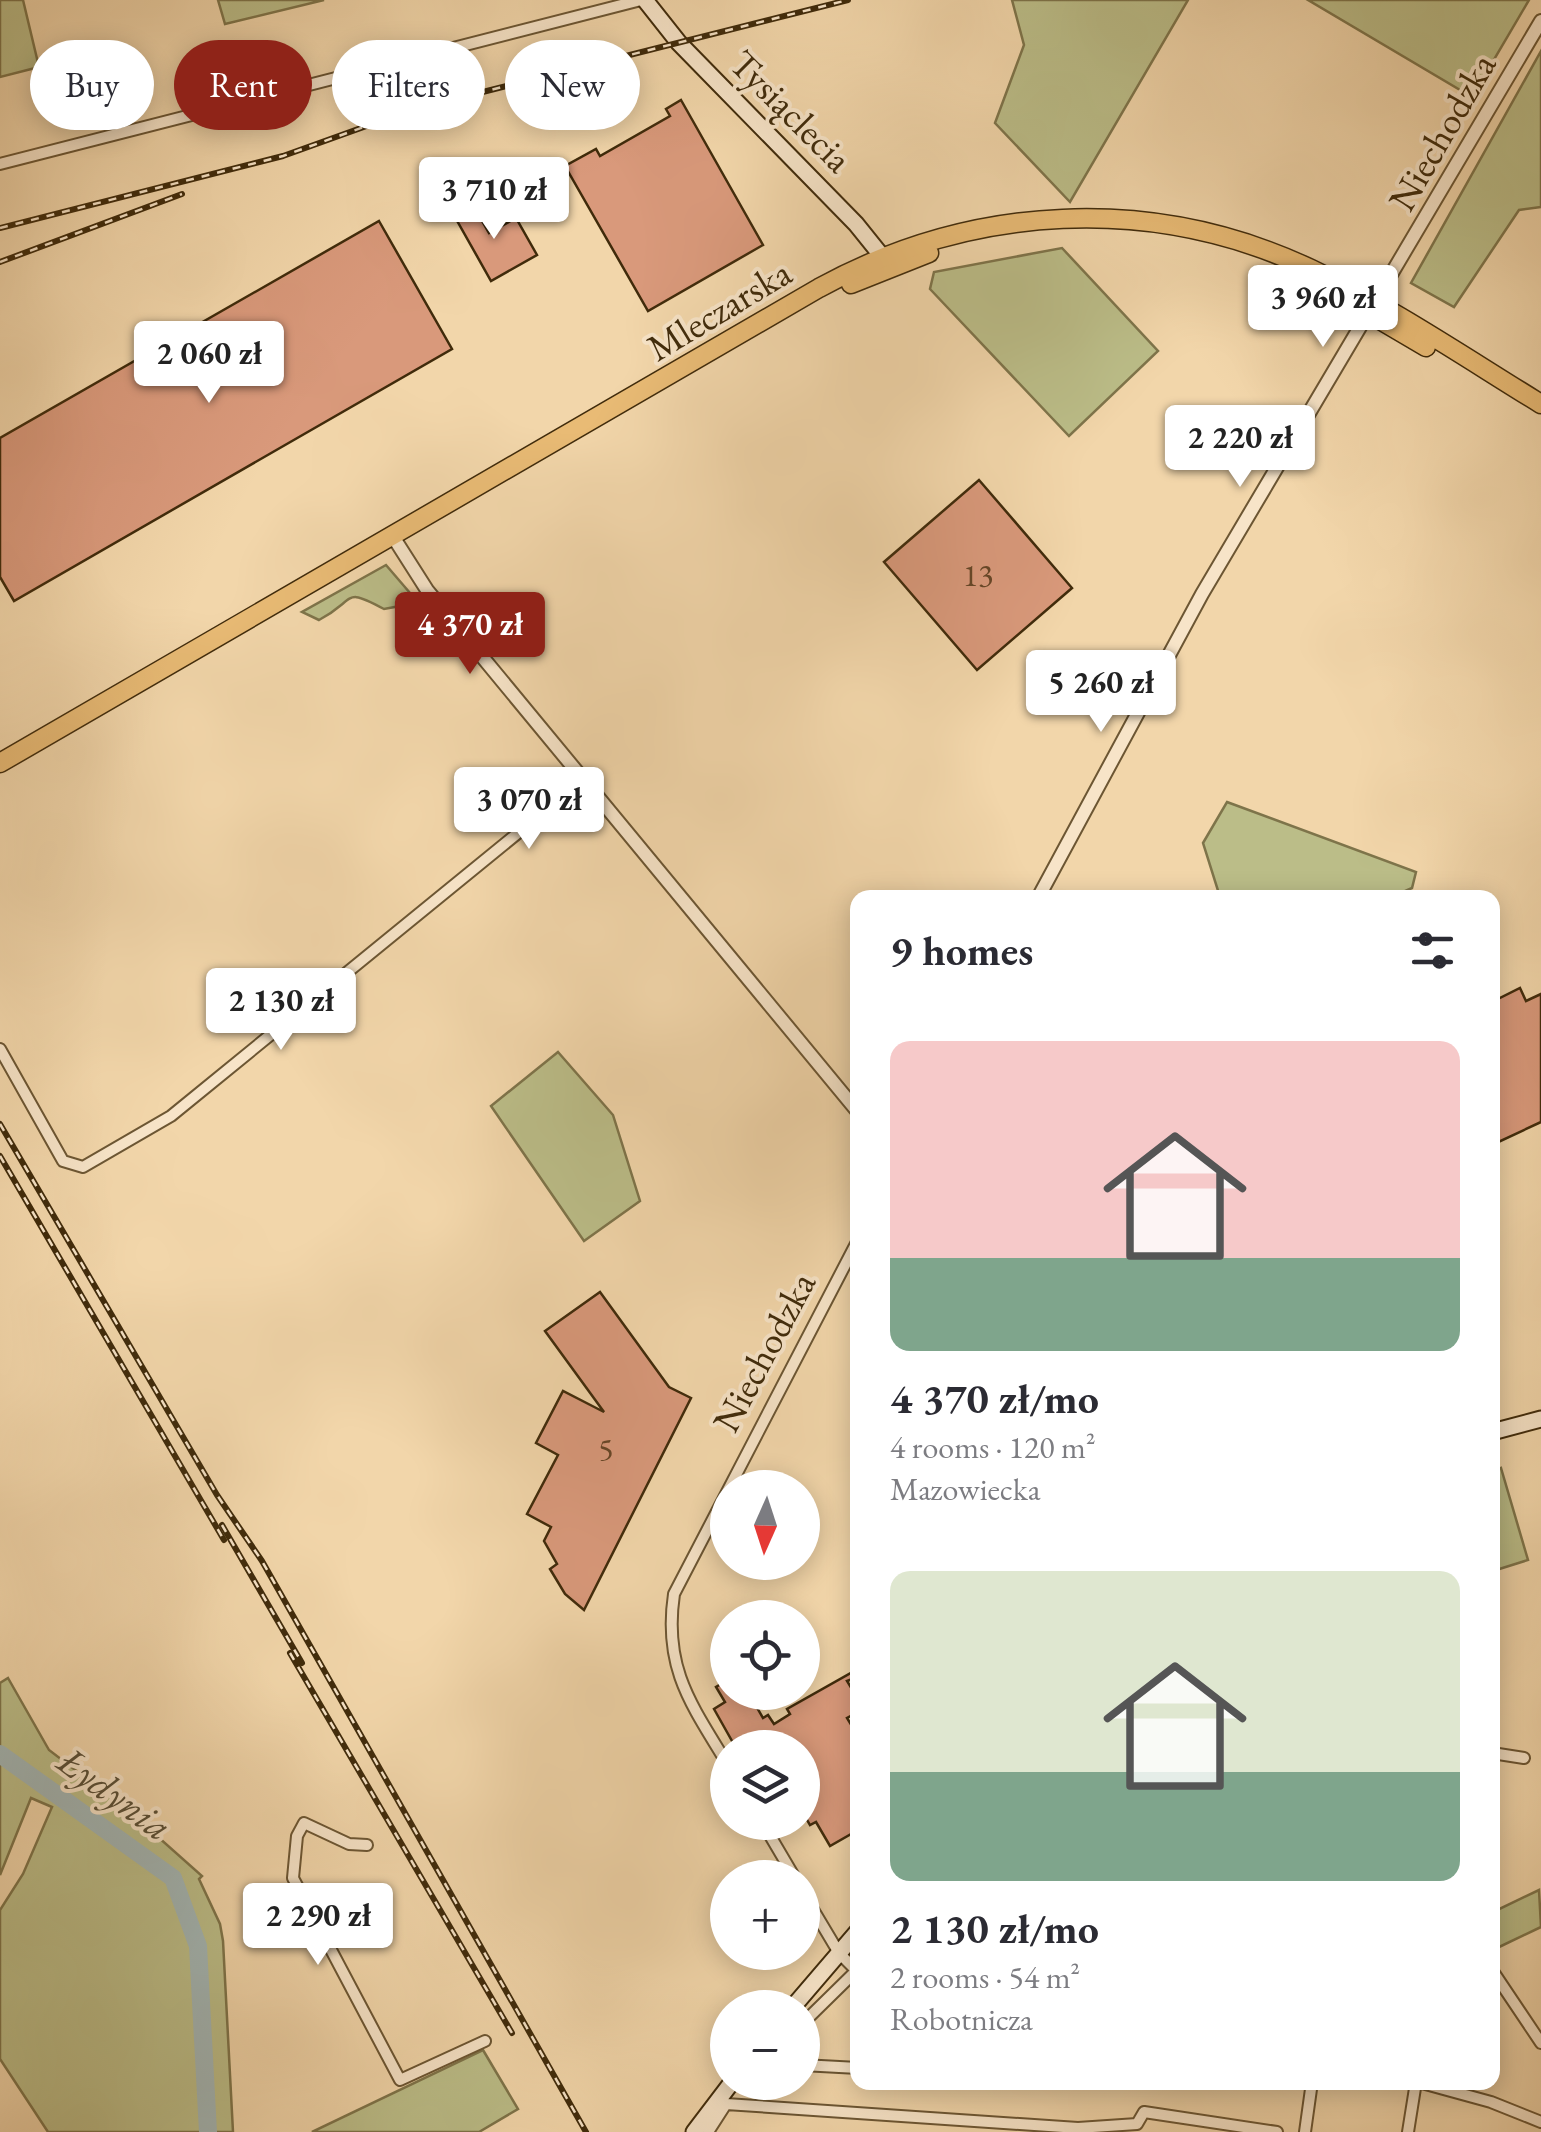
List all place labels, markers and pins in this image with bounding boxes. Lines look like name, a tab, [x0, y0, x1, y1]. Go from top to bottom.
pin: 3 710 zł	[391, 157, 597, 242]
pin: 3 960 zł	[1220, 265, 1426, 350]
pin: 2 060 zł	[106, 321, 312, 406]
pin: 2 220 zł	[1137, 405, 1343, 490]
pin: 4 370 zł	[367, 592, 573, 677]
pin: 5 260 zł	[998, 650, 1204, 735]
pin: 3 070 zł	[426, 767, 632, 852]
pin: 2 130 zł	[178, 968, 384, 1053]
pin: 2 290 zł	[215, 1883, 421, 1968]

